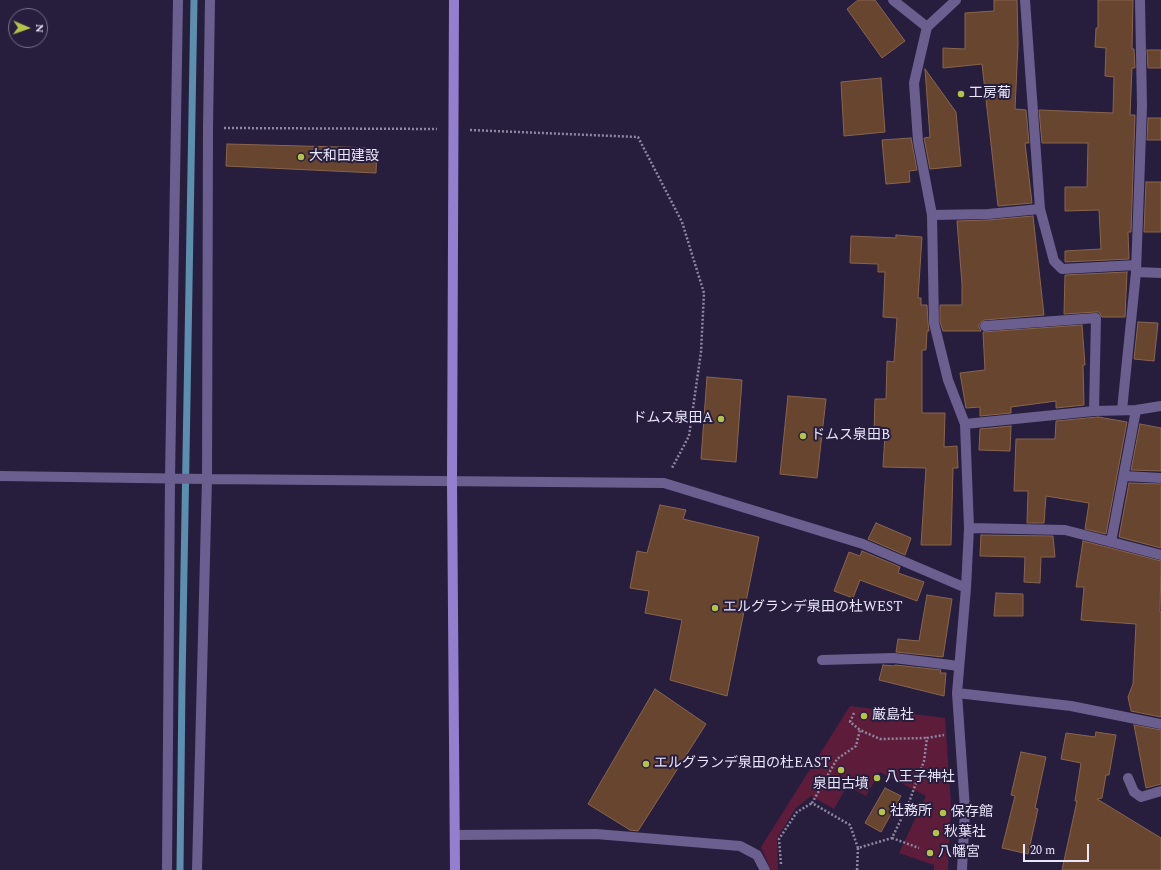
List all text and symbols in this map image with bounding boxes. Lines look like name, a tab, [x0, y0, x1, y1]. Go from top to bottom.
north arrow	[8, 8, 48, 48]
text: N	[31, 24, 48, 33]
place label: 工房葡	[969, 86, 1011, 102]
marker: 工房葡	[956, 89, 966, 99]
place label: 大和田建設	[309, 149, 379, 165]
marker: 大和田建設	[296, 152, 306, 162]
place label: ドムス泉田A	[633, 411, 713, 427]
marker: ドムス泉田A	[716, 414, 726, 424]
place label: ドムス泉田B	[811, 428, 890, 444]
marker: ドムス泉田B	[798, 431, 808, 441]
place label: エルグランデ泉田の杜WEST	[723, 600, 903, 616]
marker: エルグランデ泉田の杜WEST	[710, 603, 720, 613]
place label: 厳島社	[872, 708, 914, 724]
marker: 厳島社	[859, 711, 869, 721]
place label: エルグランデ泉田の杜EAST	[654, 756, 830, 772]
marker: エルグランデ泉田の杜EAST	[641, 759, 651, 769]
marker: 泉田古墳	[836, 765, 846, 775]
place label: 八王子神社	[885, 770, 955, 786]
marker: 八王子神社	[872, 773, 882, 783]
place label: 泉田古墳	[813, 777, 869, 793]
place label: 社務所	[890, 804, 932, 820]
place label: 保存館	[951, 805, 993, 821]
marker: 社務所	[877, 807, 887, 817]
marker: 保存館	[938, 808, 948, 818]
place label: 秋葉社	[944, 825, 986, 841]
marker: 秋葉社	[931, 828, 941, 838]
scale bar	[1025, 836, 1091, 862]
text: 20 m	[1030, 841, 1055, 860]
place label: 八幡宮	[938, 845, 980, 861]
marker: 八幡宮	[925, 848, 935, 858]

